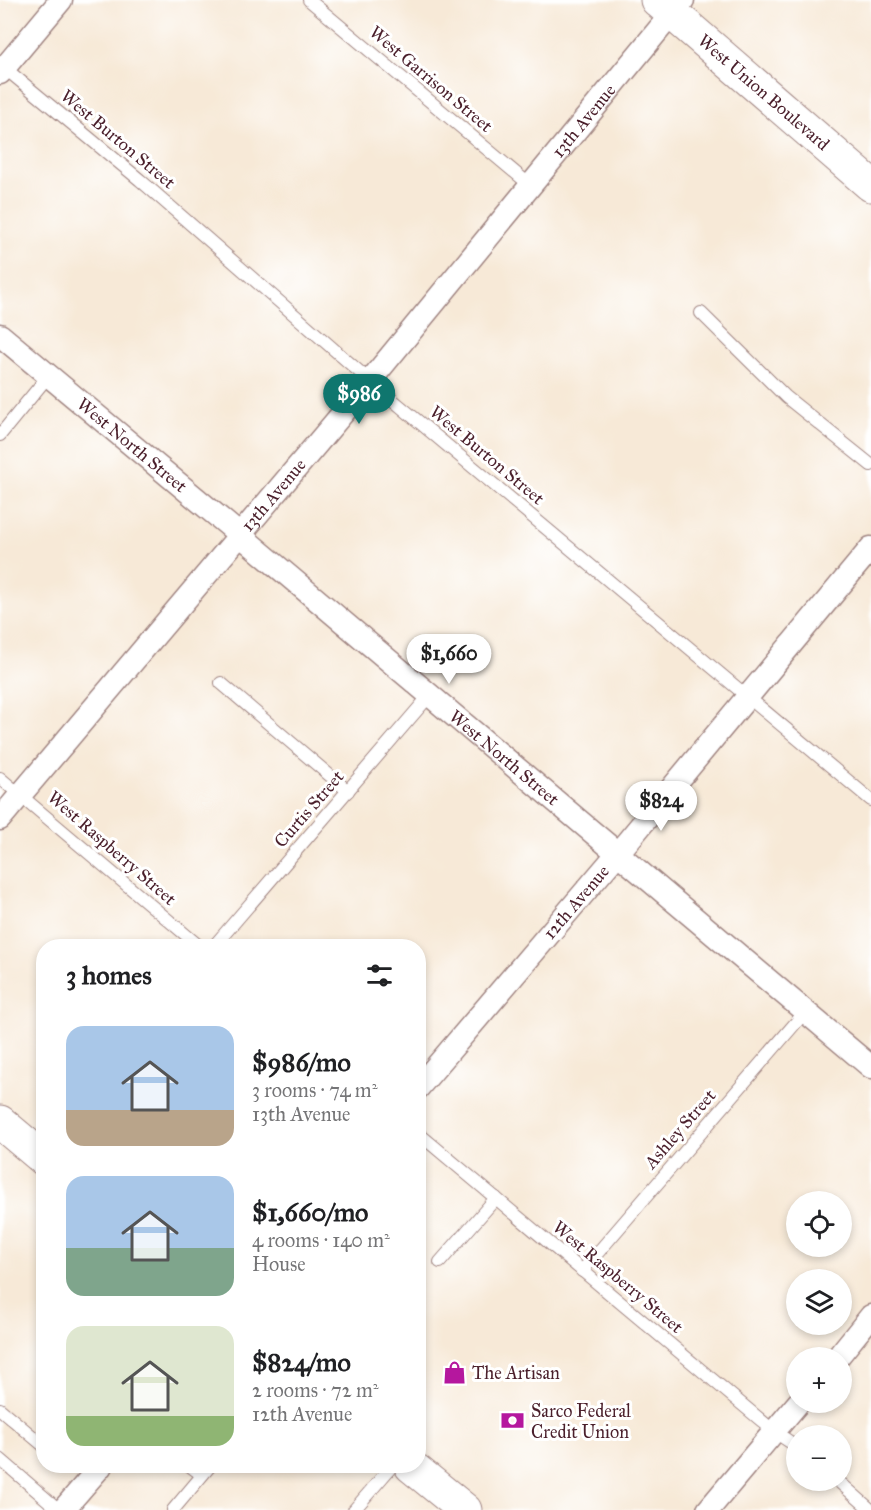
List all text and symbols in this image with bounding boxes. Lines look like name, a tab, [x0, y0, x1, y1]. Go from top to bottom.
street label: West Garrison Street	[365, 21, 498, 137]
street label: West Union Boulevard	[693, 29, 834, 155]
street label: 13th Avenue	[547, 80, 620, 162]
street label: West Burton Street	[56, 85, 180, 194]
pin: $986	[323, 374, 395, 425]
text: $986	[337, 381, 381, 405]
street label: West North Street	[73, 393, 192, 498]
street label: West Burton Street	[425, 401, 549, 510]
street label: 13th Avenue	[237, 454, 311, 536]
pin: $1,660	[400, 634, 498, 685]
text: $1,660	[420, 641, 478, 665]
street label: West North Street	[445, 705, 564, 811]
street label: Curtis Street	[270, 765, 349, 852]
pin: $824	[625, 781, 697, 832]
street label: West Raspberry Street	[43, 786, 181, 910]
text: $824	[639, 788, 683, 812]
street label: 12th Avenue	[538, 861, 614, 944]
text: 3 homes	[66, 959, 152, 991]
icon: filters	[363, 959, 396, 992]
text: $986/mo	[252, 1046, 351, 1078]
icon: home	[114, 1050, 186, 1122]
text: 3 rooms · 74 m²	[252, 1078, 377, 1102]
street label: Ashley Street	[639, 1084, 721, 1174]
text: 13th Avenue	[252, 1102, 350, 1126]
map controls	[786, 1191, 852, 1491]
button: locate	[786, 1191, 852, 1257]
text: $1,660/mo	[252, 1196, 368, 1228]
icon: home	[114, 1200, 186, 1272]
street label: West Raspberry Street	[548, 1216, 688, 1338]
text: 4 rooms · 140 m²	[252, 1228, 390, 1252]
text: House	[252, 1252, 306, 1276]
button: layers	[786, 1269, 852, 1335]
text: $824/mo	[252, 1346, 351, 1378]
button: +	[786, 1347, 852, 1413]
icon: home	[114, 1350, 186, 1422]
shop icon: The Artisan	[441, 1360, 467, 1386]
place label: The Artisan	[472, 1362, 560, 1384]
text: 2 rooms · 72 m²	[252, 1378, 379, 1402]
place label: Sarco Federal Credit Union	[531, 1400, 631, 1443]
text: 12th Avenue	[252, 1402, 352, 1426]
bank icon: Sarco Federal Credit Union	[500, 1408, 526, 1434]
button: −	[786, 1425, 852, 1491]

